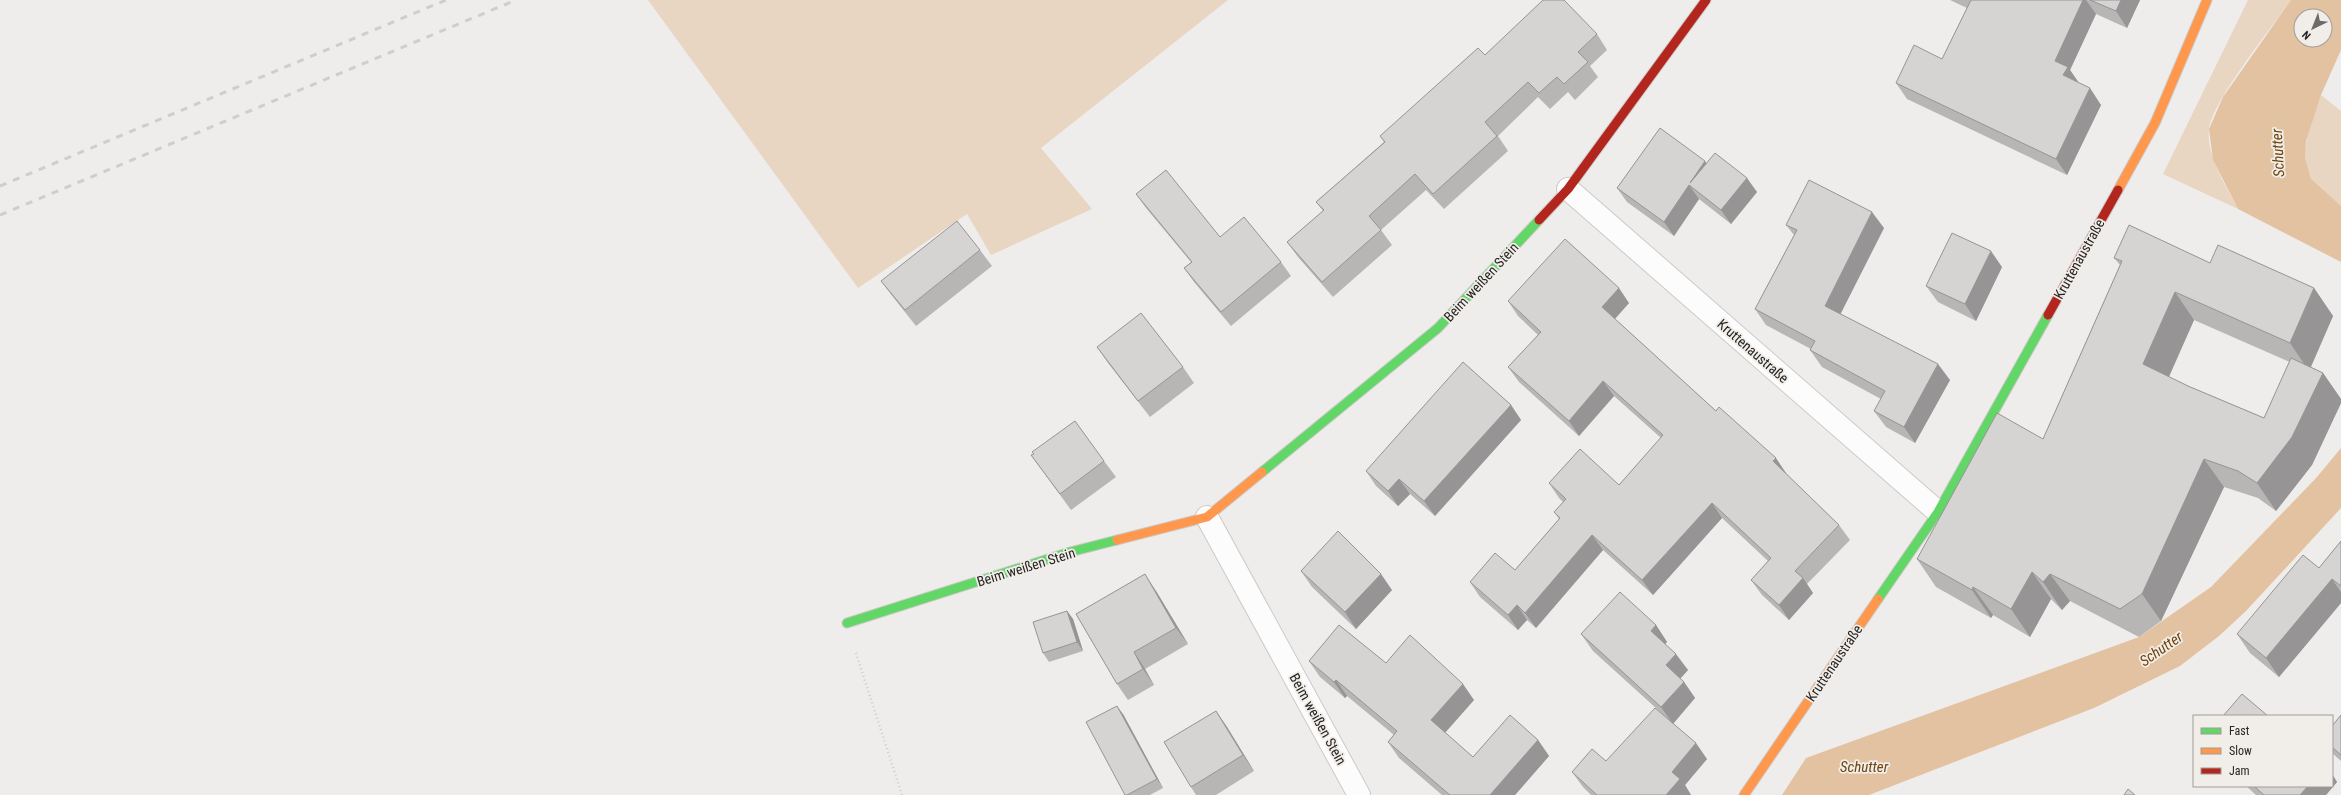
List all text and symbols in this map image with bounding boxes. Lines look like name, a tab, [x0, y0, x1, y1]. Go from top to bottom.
north arrow	[2293, 8, 2333, 48]
text: N	[2299, 28, 2313, 42]
water label: Schutter	[2268, 128, 2288, 178]
street label: Kruttenaustraße	[2050, 216, 2108, 302]
street label: Beim weißen Stein	[1440, 239, 1522, 325]
street label: Kruttenaustraße	[1714, 316, 1792, 386]
street label: Beim weißen Stein	[975, 544, 1077, 590]
street label: Kruttenaustraße	[1803, 621, 1866, 704]
water label: Schutter	[2136, 627, 2186, 670]
street label: Beim weißen Stein	[1286, 671, 1350, 767]
legend	[2193, 715, 2333, 787]
text: Fast	[2229, 724, 2250, 738]
text: Slow	[2229, 744, 2252, 758]
water label: Schutter	[1840, 758, 1889, 776]
text: Jam	[2229, 764, 2250, 778]

